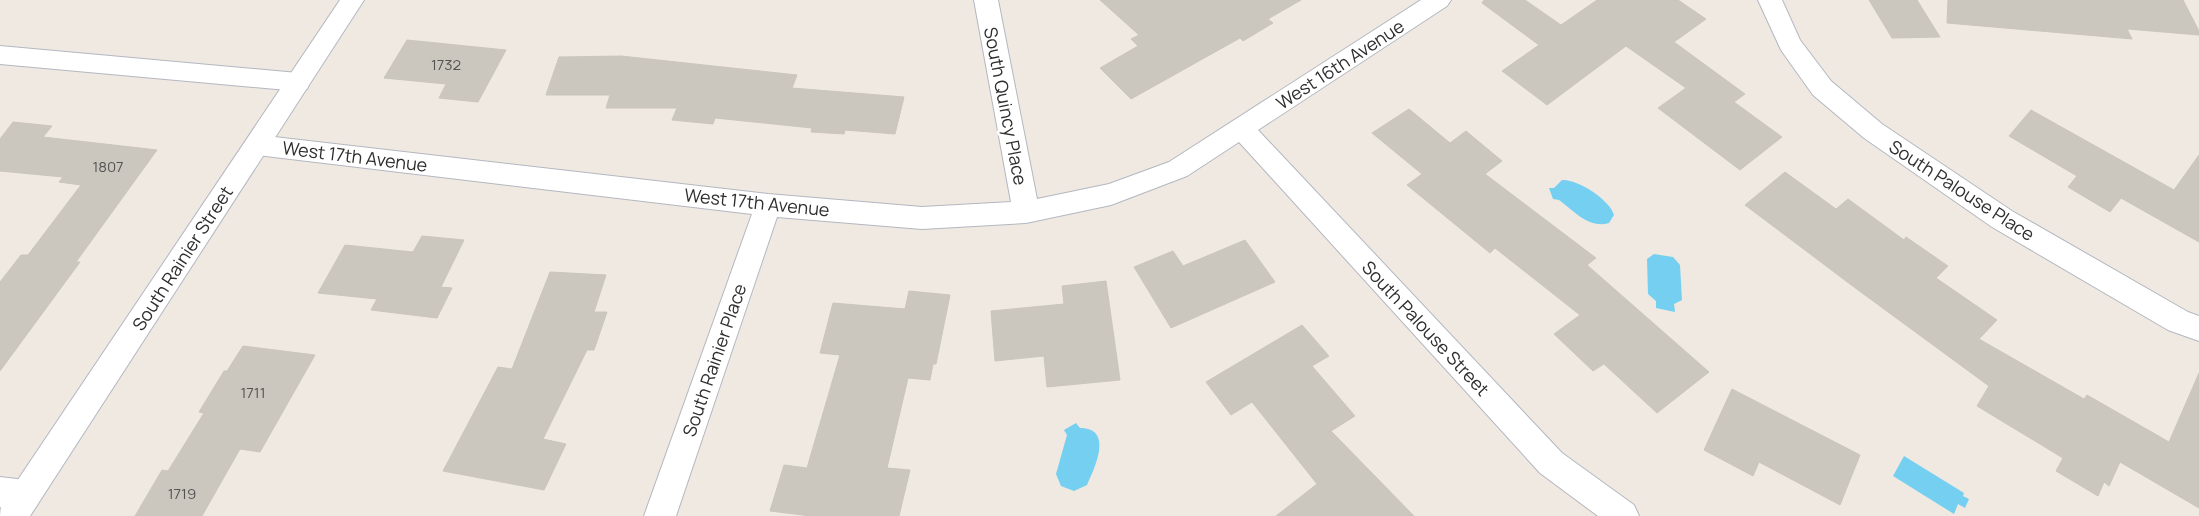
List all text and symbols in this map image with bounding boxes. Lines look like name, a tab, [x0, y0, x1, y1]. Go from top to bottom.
street label: West 16th Avenue	[1271, 14, 1409, 114]
street label: South Quincy Place	[979, 25, 1033, 187]
house number: 1732	[431, 54, 461, 75]
street label: South Palouse Place	[1885, 134, 2039, 246]
street label: West 17th Avenue	[281, 135, 429, 177]
house number: 1807	[92, 156, 124, 177]
street label: South Rainier Street	[126, 181, 238, 335]
street label: West 17th Avenue	[683, 182, 831, 222]
street label: South Palouse Street	[1357, 255, 1495, 401]
street label: South Rainier Place	[677, 280, 751, 440]
house number: 1711	[240, 382, 266, 403]
house number: 1719	[168, 483, 196, 504]

